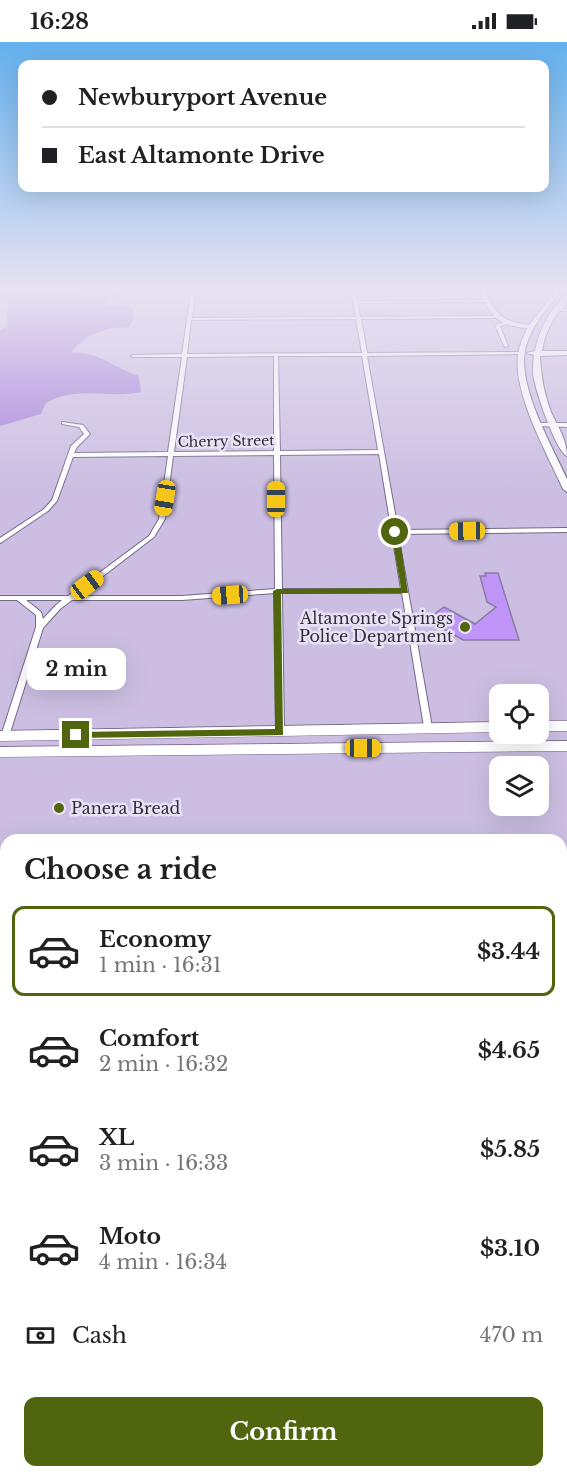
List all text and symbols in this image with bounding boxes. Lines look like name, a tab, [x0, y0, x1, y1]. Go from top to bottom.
text: 16:28	[30, 8, 89, 35]
text: Newburyport Avenue	[78, 84, 327, 111]
text: East Altamonte Drive	[78, 142, 325, 169]
street label: Cherry Street	[177, 431, 275, 451]
car	[153, 479, 177, 517]
car	[267, 481, 285, 517]
route start	[381, 518, 408, 545]
car	[449, 522, 485, 540]
car	[67, 567, 107, 603]
car	[211, 585, 249, 605]
place label: Altamonte Springs Police Department	[299, 608, 453, 646]
marker: Altamonte Springs Police Department	[458, 620, 472, 634]
callout: 2 min	[26, 648, 125, 690]
text: 2 min	[45, 657, 108, 681]
map controls	[489, 684, 549, 816]
button: locate	[489, 684, 549, 744]
route end	[62, 721, 89, 748]
car	[345, 739, 381, 757]
button: layers	[489, 756, 549, 816]
place label: Panera Bread	[71, 798, 181, 818]
marker: Panera Bread	[52, 801, 66, 815]
text: Choose a ride	[24, 853, 217, 886]
icon: car	[27, 924, 81, 978]
text: Economy	[99, 926, 211, 953]
text: $3.44	[477, 938, 540, 965]
text: 1 min · 16:31	[99, 953, 222, 977]
icon: car	[27, 1023, 81, 1077]
text: Comfort	[99, 1025, 199, 1052]
text: $4.65	[478, 1037, 540, 1064]
text: 2 min · 16:32	[99, 1052, 228, 1076]
icon: car	[27, 1122, 81, 1176]
text: XL	[99, 1124, 134, 1151]
text: $5.85	[480, 1136, 540, 1163]
text: 3 min · 16:33	[99, 1151, 228, 1175]
icon: car	[27, 1221, 81, 1275]
text: Moto	[99, 1223, 161, 1250]
text: $3.10	[480, 1235, 540, 1262]
text: 4 min · 16:34	[99, 1250, 227, 1274]
icon: cash	[24, 1319, 57, 1352]
text: Cash	[72, 1322, 127, 1349]
text: 470 m	[480, 1323, 543, 1347]
button: Confirm	[24, 1397, 543, 1466]

